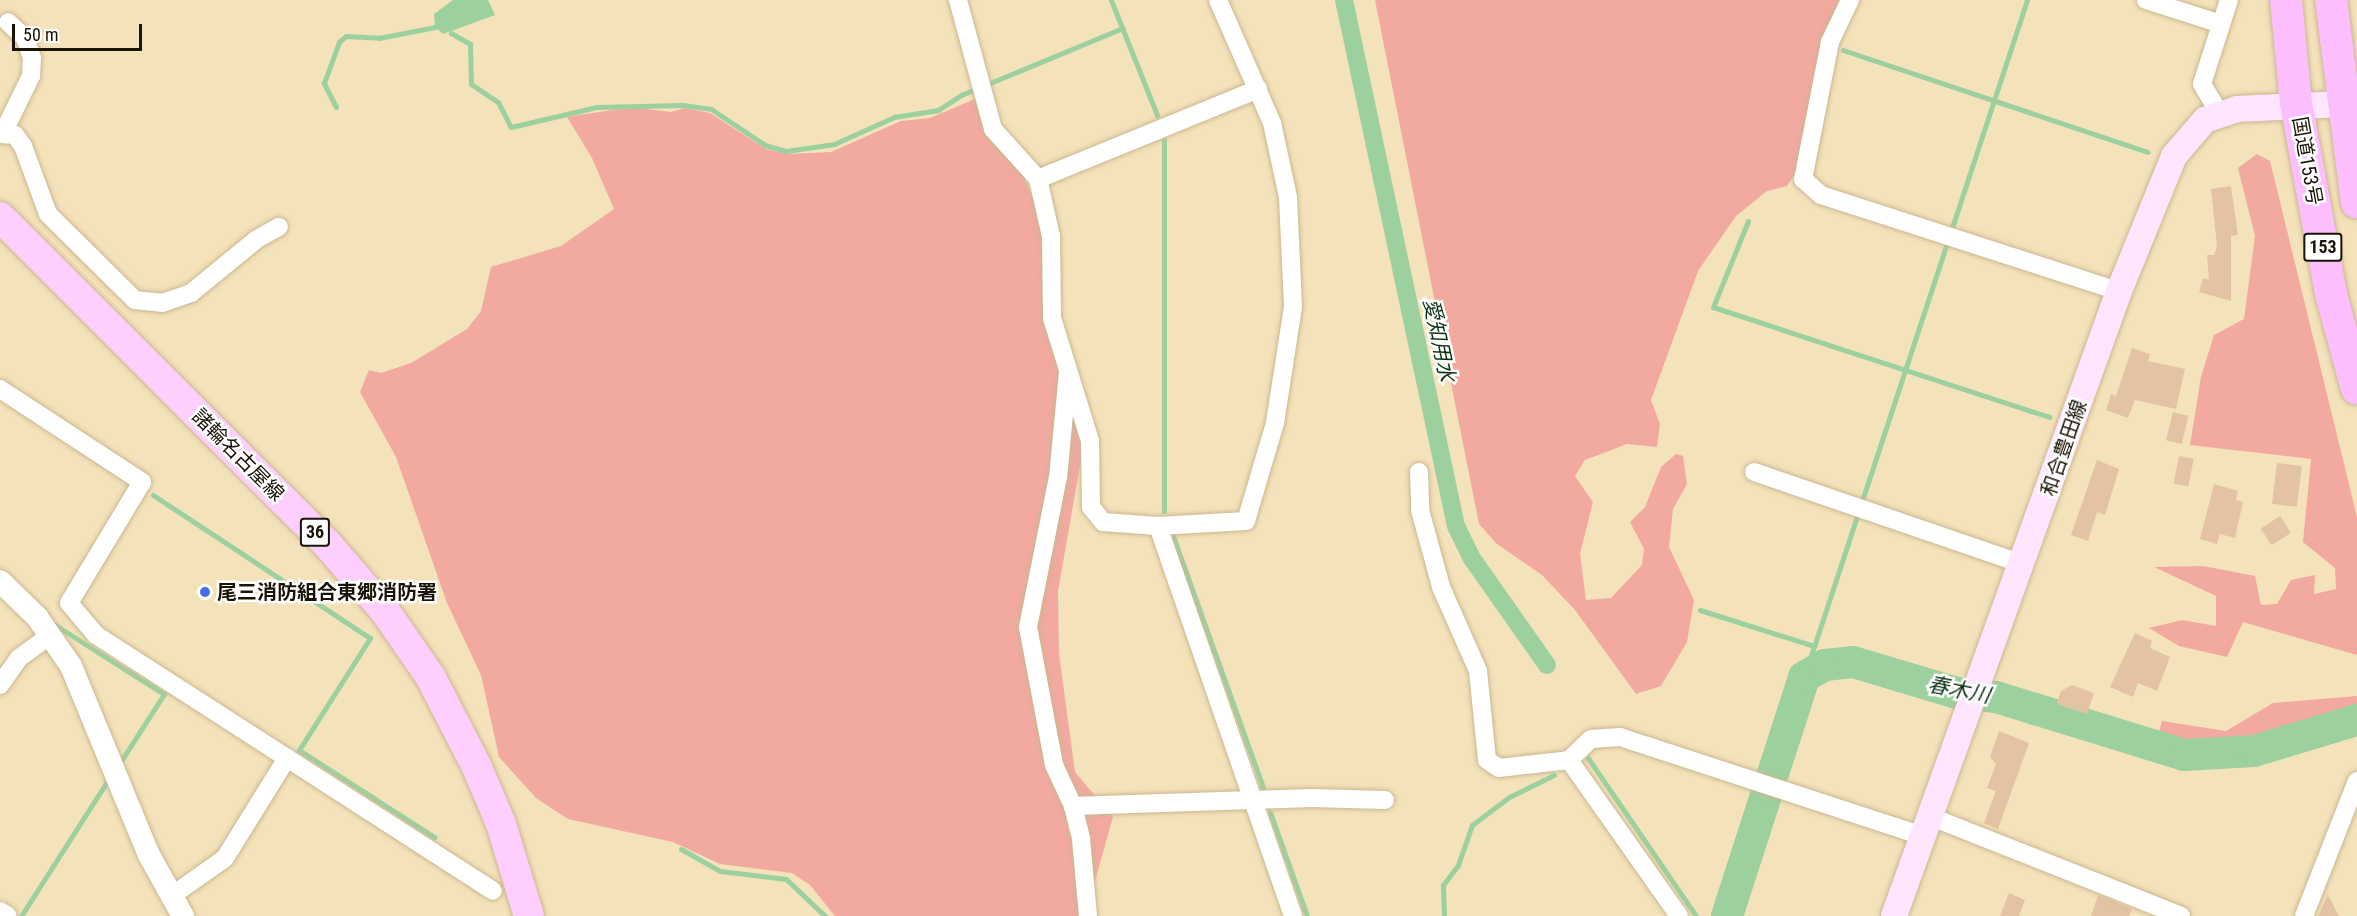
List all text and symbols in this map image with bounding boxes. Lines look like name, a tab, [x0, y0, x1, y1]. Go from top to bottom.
scale bar	[15, 12, 146, 50]
text: 50 m	[23, 24, 58, 45]
street label: 国道153号	[2287, 115, 2327, 207]
road number: 153	[2302, 232, 2344, 262]
water label: 愛知用水	[1418, 296, 1460, 384]
street label: 和合豊田線	[2036, 397, 2092, 499]
street label: 諸輪名古屋線	[187, 404, 289, 506]
road number: 36	[298, 517, 332, 547]
place label: 尾三消防組合東郷消防署	[217, 580, 437, 604]
marker: 尾三消防組合東郷消防署	[198, 585, 212, 599]
water label: 春木川	[1926, 672, 1992, 708]

